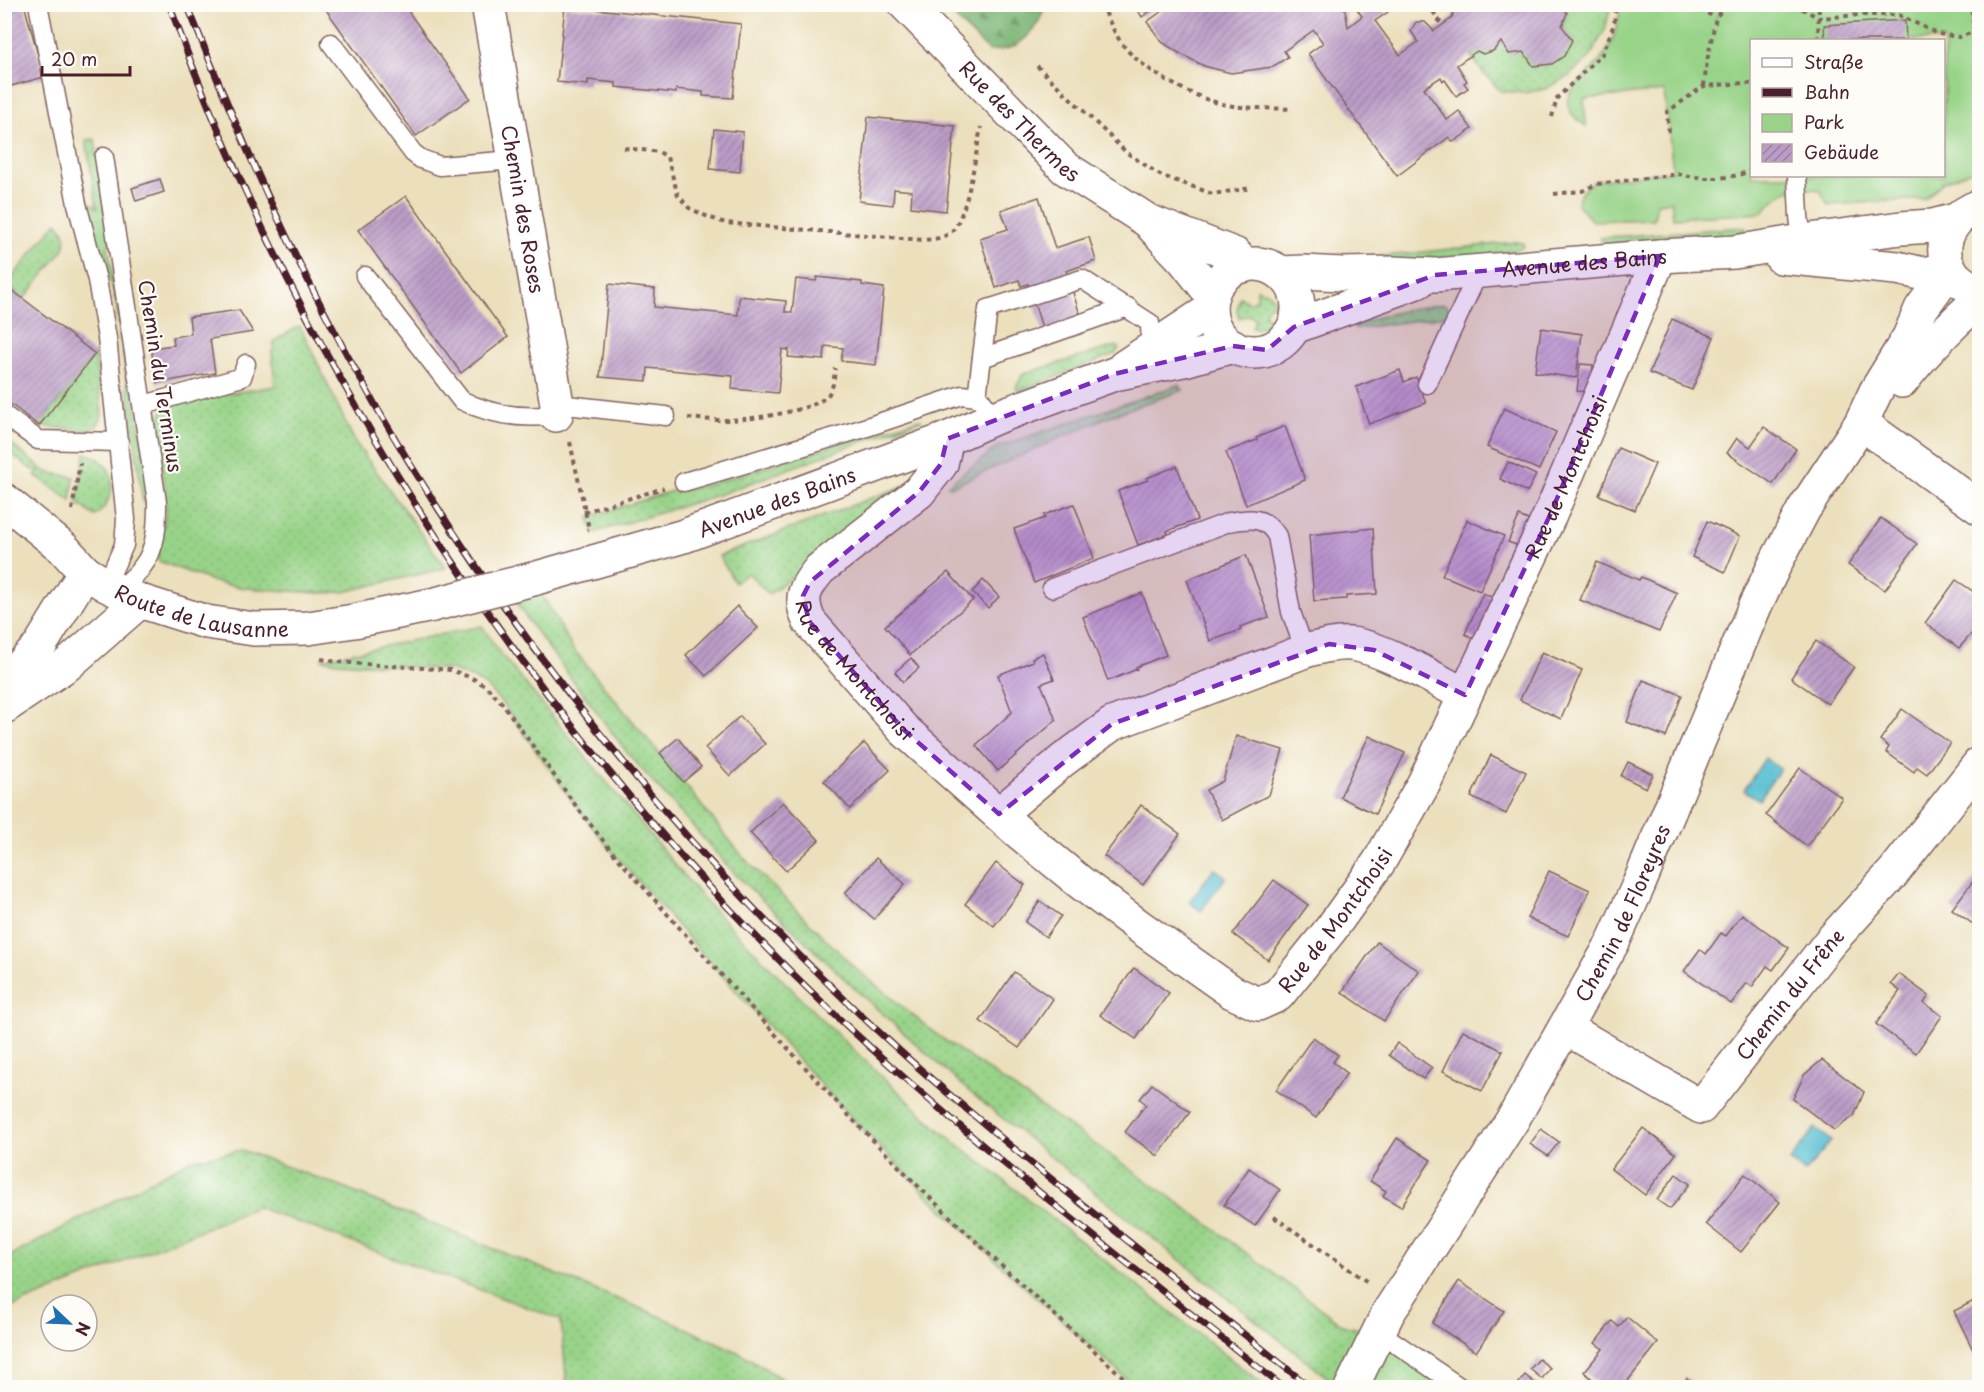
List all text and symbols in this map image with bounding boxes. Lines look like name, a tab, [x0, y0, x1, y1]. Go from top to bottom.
scale bar	[42, 39, 130, 77]
legend	[1750, 39, 1945, 177]
text: 20 m	[51, 45, 97, 72]
text: Straße	[1804, 48, 1864, 75]
street label: Rue des Thermes	[953, 54, 1086, 189]
text: Bahn	[1804, 78, 1850, 105]
text: Park	[1804, 108, 1844, 135]
street label: Chemin des Roses	[494, 123, 553, 295]
text: Gebäude	[1804, 138, 1879, 165]
street label: Avenue des Bains	[1501, 241, 1668, 284]
street label: Chemin du Terminus	[131, 278, 191, 474]
street label: Rue de Montchoisi	[1517, 391, 1614, 563]
street label: Avenue des Bains	[694, 459, 860, 544]
street label: Route de Lausanne	[110, 576, 289, 644]
street label: Rue de Montchoisi	[788, 598, 921, 747]
street label: Chemin de Floreyres	[1567, 820, 1677, 1007]
street label: Rue de Montchoisi	[1271, 842, 1399, 999]
street label: Chemin du Frêne	[1728, 921, 1851, 1066]
north arrow	[39, 1293, 99, 1353]
text: N	[70, 1319, 97, 1340]

